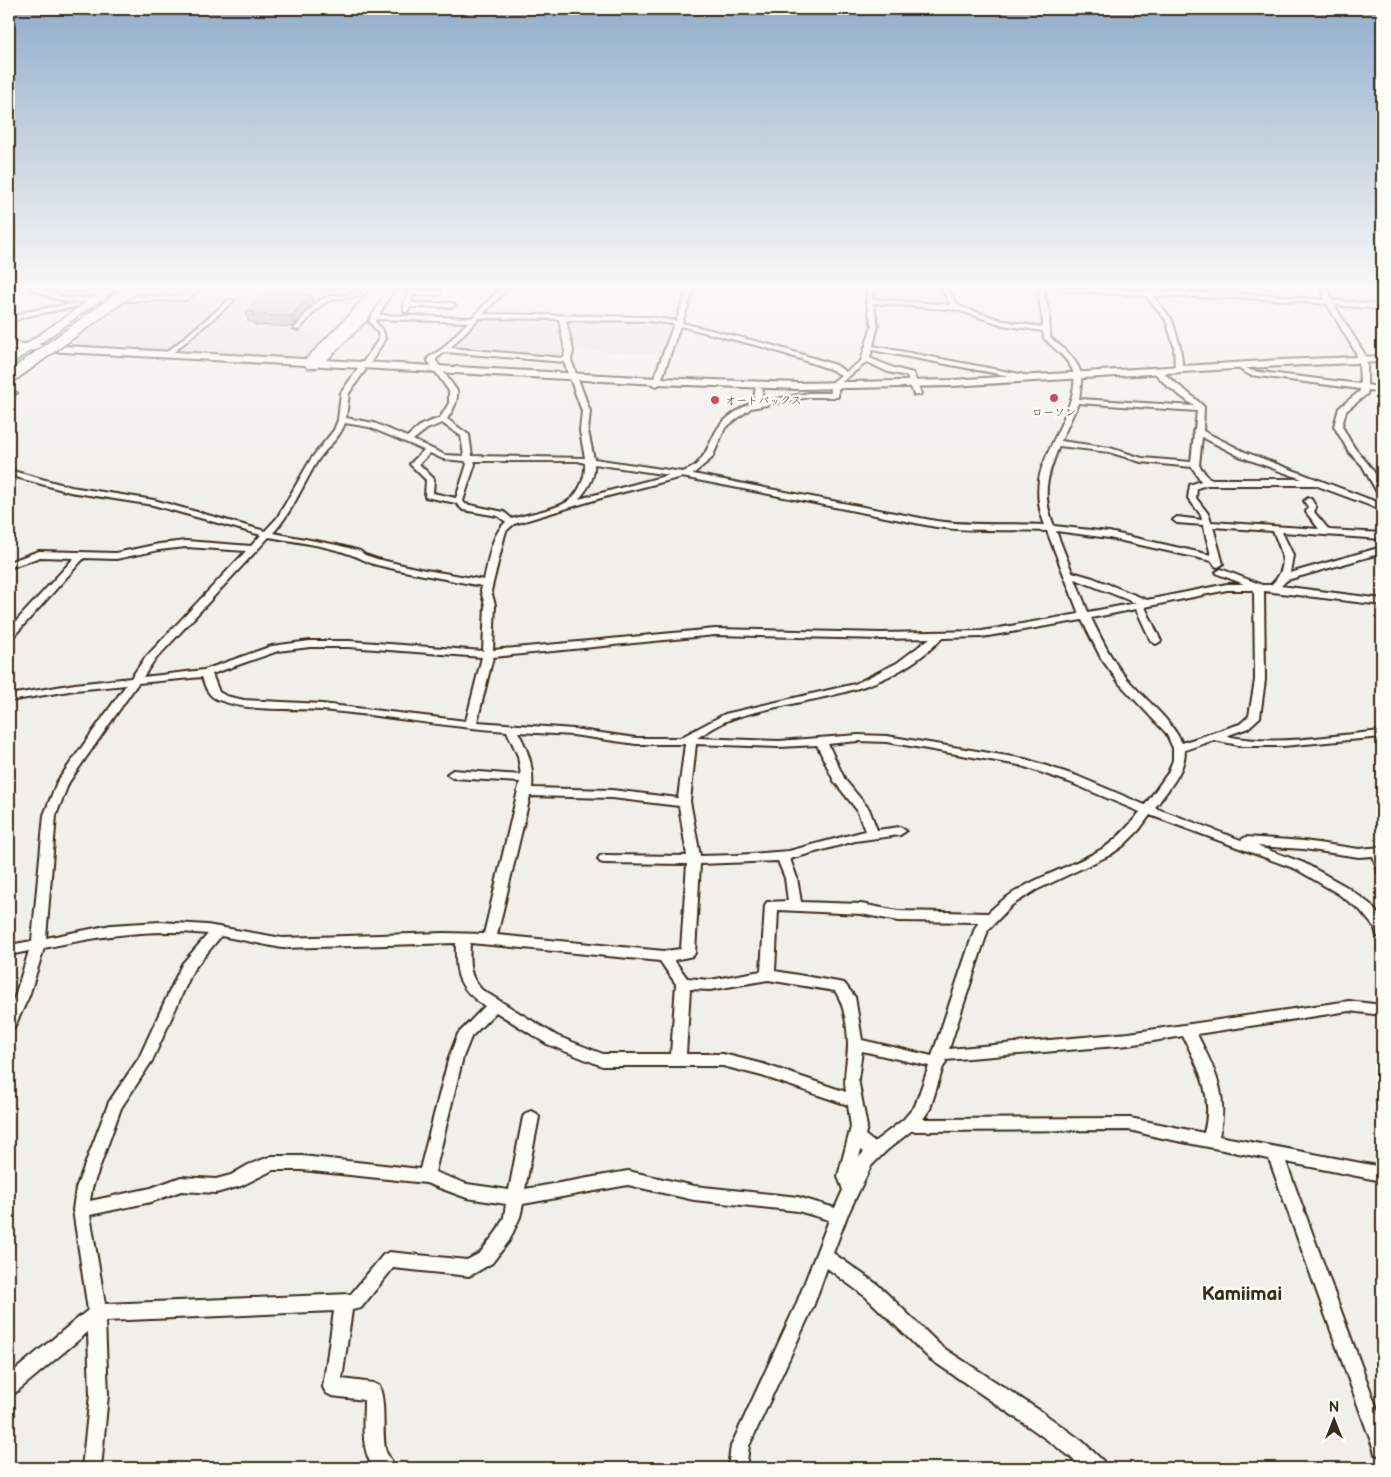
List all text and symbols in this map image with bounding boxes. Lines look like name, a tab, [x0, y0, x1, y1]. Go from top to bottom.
marker: ローソン	[1048, 392, 1060, 404]
marker: オートバックス	[709, 394, 721, 406]
place label: オートバックス	[725, 394, 802, 407]
place label: ローソン	[1032, 406, 1076, 419]
district label: Kamiimai	[1202, 1283, 1282, 1306]
north arrow	[1308, 1394, 1358, 1444]
text: N	[1329, 1399, 1339, 1416]

